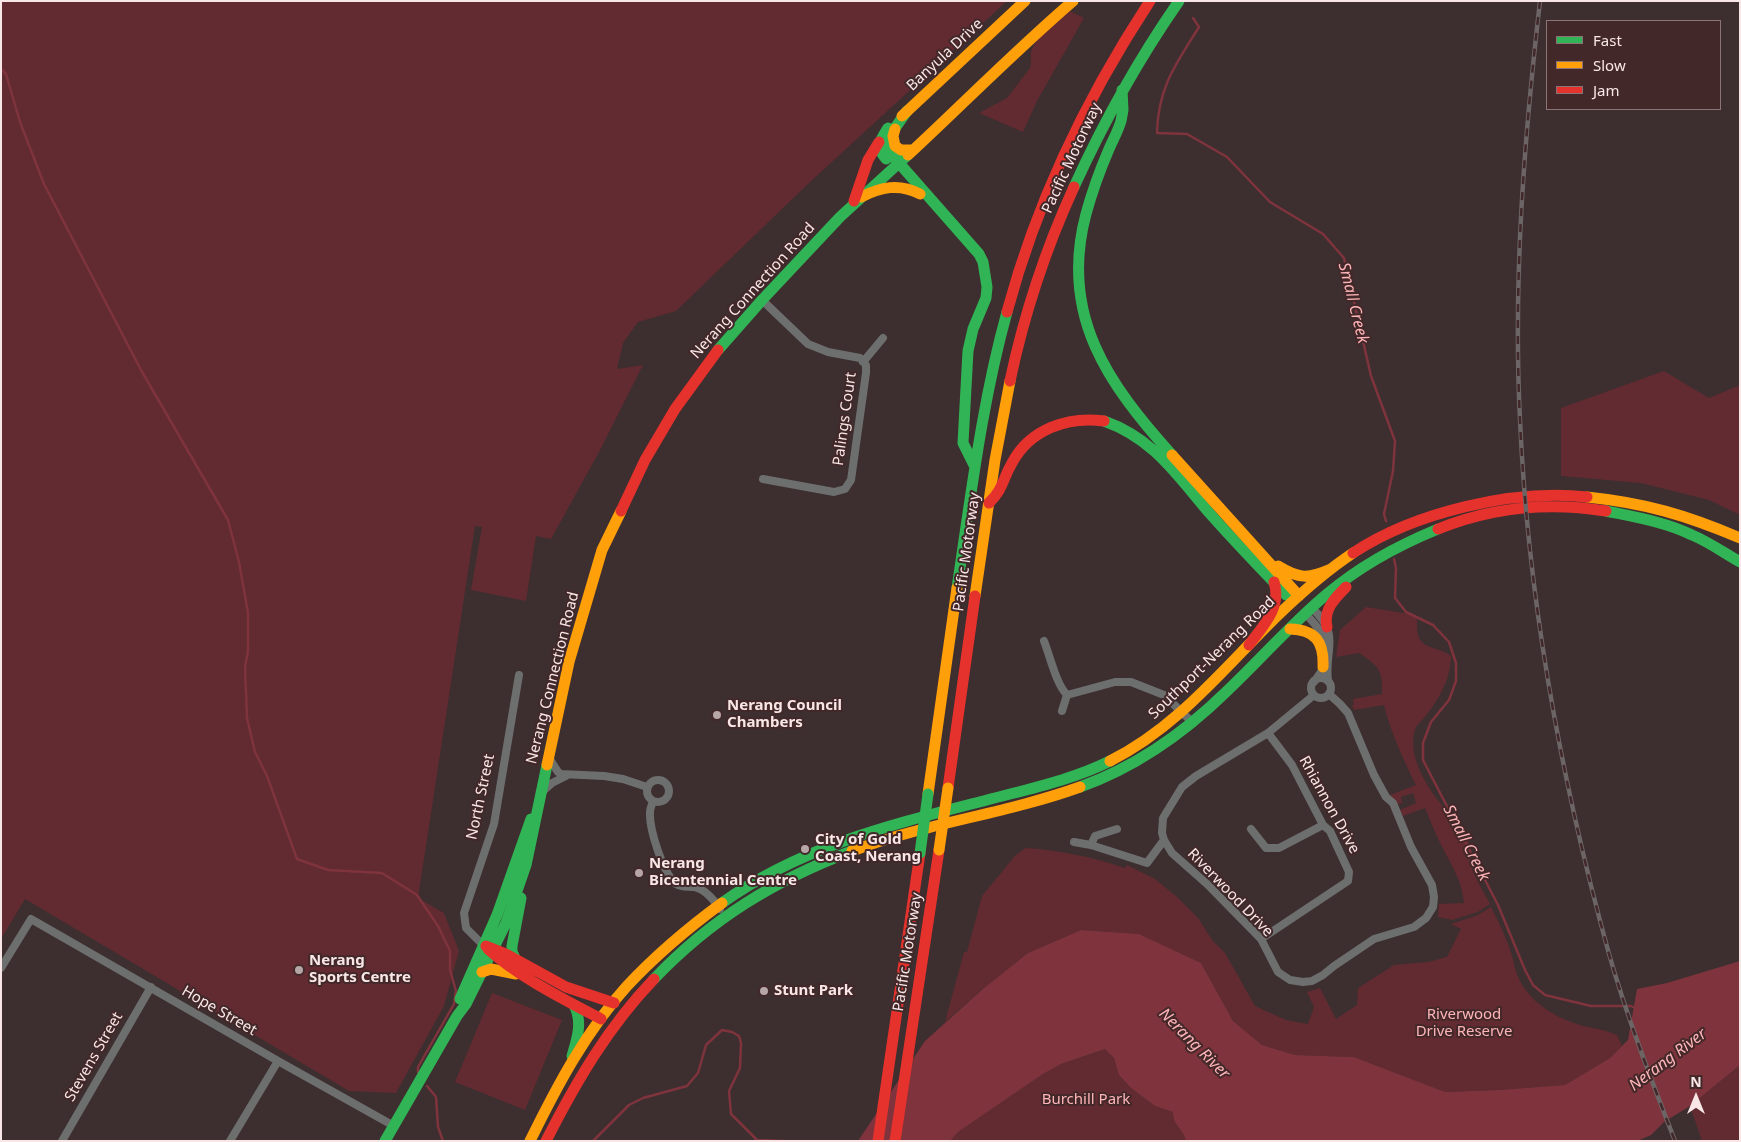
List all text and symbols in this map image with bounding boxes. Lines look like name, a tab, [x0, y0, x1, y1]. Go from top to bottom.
street label: Banyula Drive	[903, 15, 987, 95]
legend	[1546, 20, 1721, 110]
text: Fast	[1593, 30, 1622, 50]
text: Slow	[1593, 55, 1626, 75]
text: Jam	[1593, 80, 1620, 100]
street label: Pacific Motorway	[1039, 100, 1105, 216]
street label: Nerang Connection Road	[687, 219, 819, 363]
water label: Small Creek	[1334, 260, 1372, 346]
street label: Palings Court	[830, 371, 860, 467]
street label: Pacific Motorway	[950, 491, 984, 613]
street label: Nerang Connection Road	[523, 590, 583, 766]
street label: Southport-Nerang Road	[1145, 593, 1279, 723]
place label: Nerang Council Chambers	[727, 697, 842, 732]
marker: Nerang Council Chambers	[711, 709, 723, 721]
street label: North Street	[463, 753, 499, 841]
street label: Rhiannon Drive	[1295, 753, 1363, 857]
water label: Small Creek	[1439, 802, 1493, 884]
place label: City of Gold Coast, Nerang	[815, 831, 921, 866]
marker: City of Gold Coast, Nerang	[799, 843, 811, 855]
street label: Riverwood Drive	[1183, 845, 1277, 941]
place label: Nerang Bicentennial Centre	[649, 855, 797, 890]
marker: Nerang Bicentennial Centre	[633, 867, 645, 879]
street label: Pacific Motorway	[890, 891, 926, 1013]
place label: Nerang Sports Centre	[309, 952, 411, 987]
marker: Nerang Sports Centre	[293, 964, 305, 976]
street label: Hope Street	[178, 982, 260, 1040]
place label: Stunt Park	[774, 982, 853, 1000]
marker: Stunt Park	[758, 985, 770, 997]
water label: Nerang River	[1155, 1005, 1233, 1083]
park label: Riverwood Drive Reserve	[1416, 1006, 1512, 1041]
street label: Stevens Street	[61, 1009, 127, 1105]
water label: Nerang River	[1625, 1025, 1711, 1095]
north arrow	[1671, 1072, 1721, 1122]
park label: Burchill Park	[1042, 1091, 1130, 1109]

